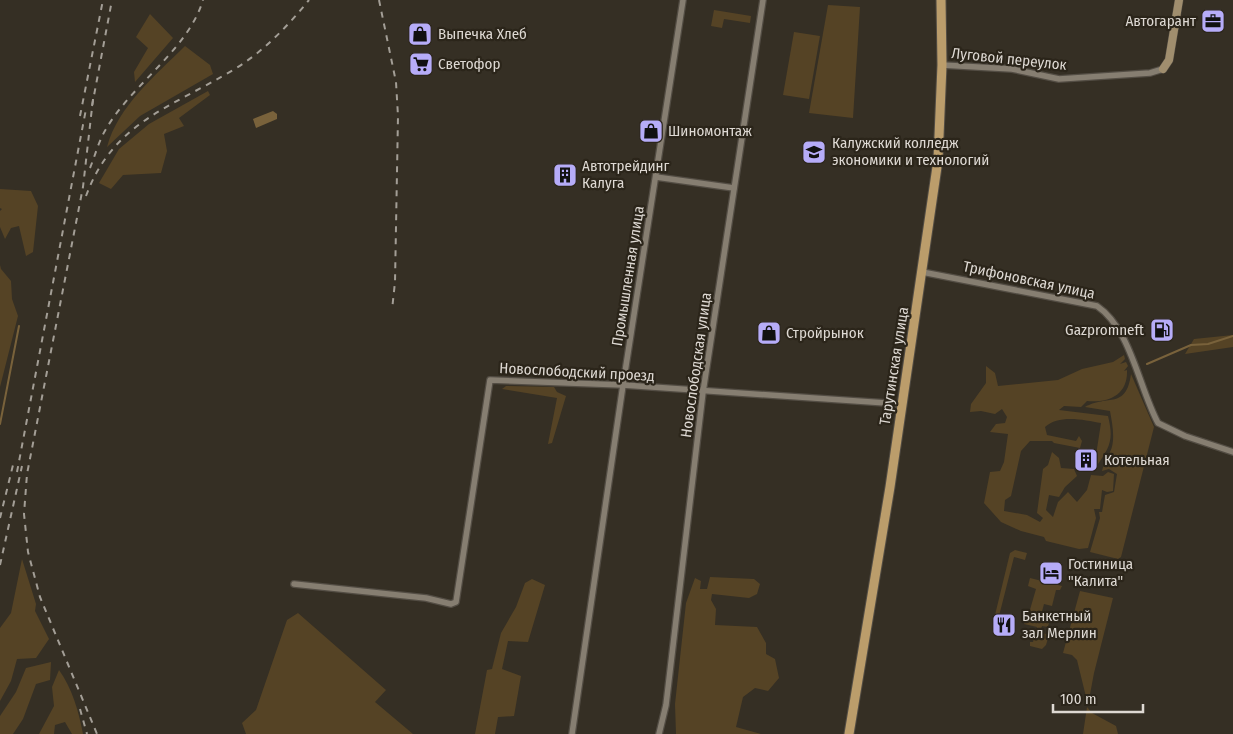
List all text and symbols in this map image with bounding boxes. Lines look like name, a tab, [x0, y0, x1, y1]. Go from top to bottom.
office icon: Автогарант	[1200, 8, 1226, 34]
place label: Автогарант	[1125, 12, 1197, 30]
shop icon: Выпечка Хлеб	[407, 21, 433, 47]
place label: Выпечка Хлеб	[438, 25, 527, 43]
street label: Луговой переулок	[951, 44, 1067, 74]
supermarket icon: Светофор	[408, 51, 434, 77]
place label: Светофор	[438, 55, 500, 73]
shop icon: Шиномонтаж	[638, 118, 664, 144]
place label: Шиномонтаж	[668, 122, 752, 140]
place label: Калужский колледж экономики и технологий	[832, 134, 989, 169]
school or university icon: Калужский колледж экономики и технологий	[801, 139, 827, 165]
place label: Автотрейдинг Калуга	[582, 157, 670, 192]
building icon: Автотрейдинг Калуга	[552, 162, 578, 188]
street label: Промышленная улица	[608, 205, 648, 347]
street label: Трифоновская улица	[961, 257, 1097, 303]
street label: Новослободская улица	[677, 291, 715, 439]
street label: Тарутинская улица	[876, 306, 912, 426]
fuel station icon: Gazpromneft	[1149, 317, 1175, 343]
shop icon: Стройрынок	[756, 320, 782, 346]
place label: Gazpromneft	[1065, 321, 1144, 339]
place label: Стройрынок	[786, 324, 864, 342]
street label: Новослободский проезд	[499, 359, 655, 385]
building icon: Котельная	[1073, 447, 1099, 473]
place label: Котельная	[1104, 451, 1170, 469]
place label: Гостиница "Калита"	[1068, 555, 1133, 590]
hotel icon: Гостиница "Калита"	[1038, 560, 1064, 586]
place label: Банкетный зал Мерлин	[1022, 607, 1097, 642]
restaurant icon: Банкетный зал Мерлин	[991, 612, 1017, 638]
scale bar	[1053, 682, 1143, 714]
text: 100 m	[1060, 690, 1097, 708]

